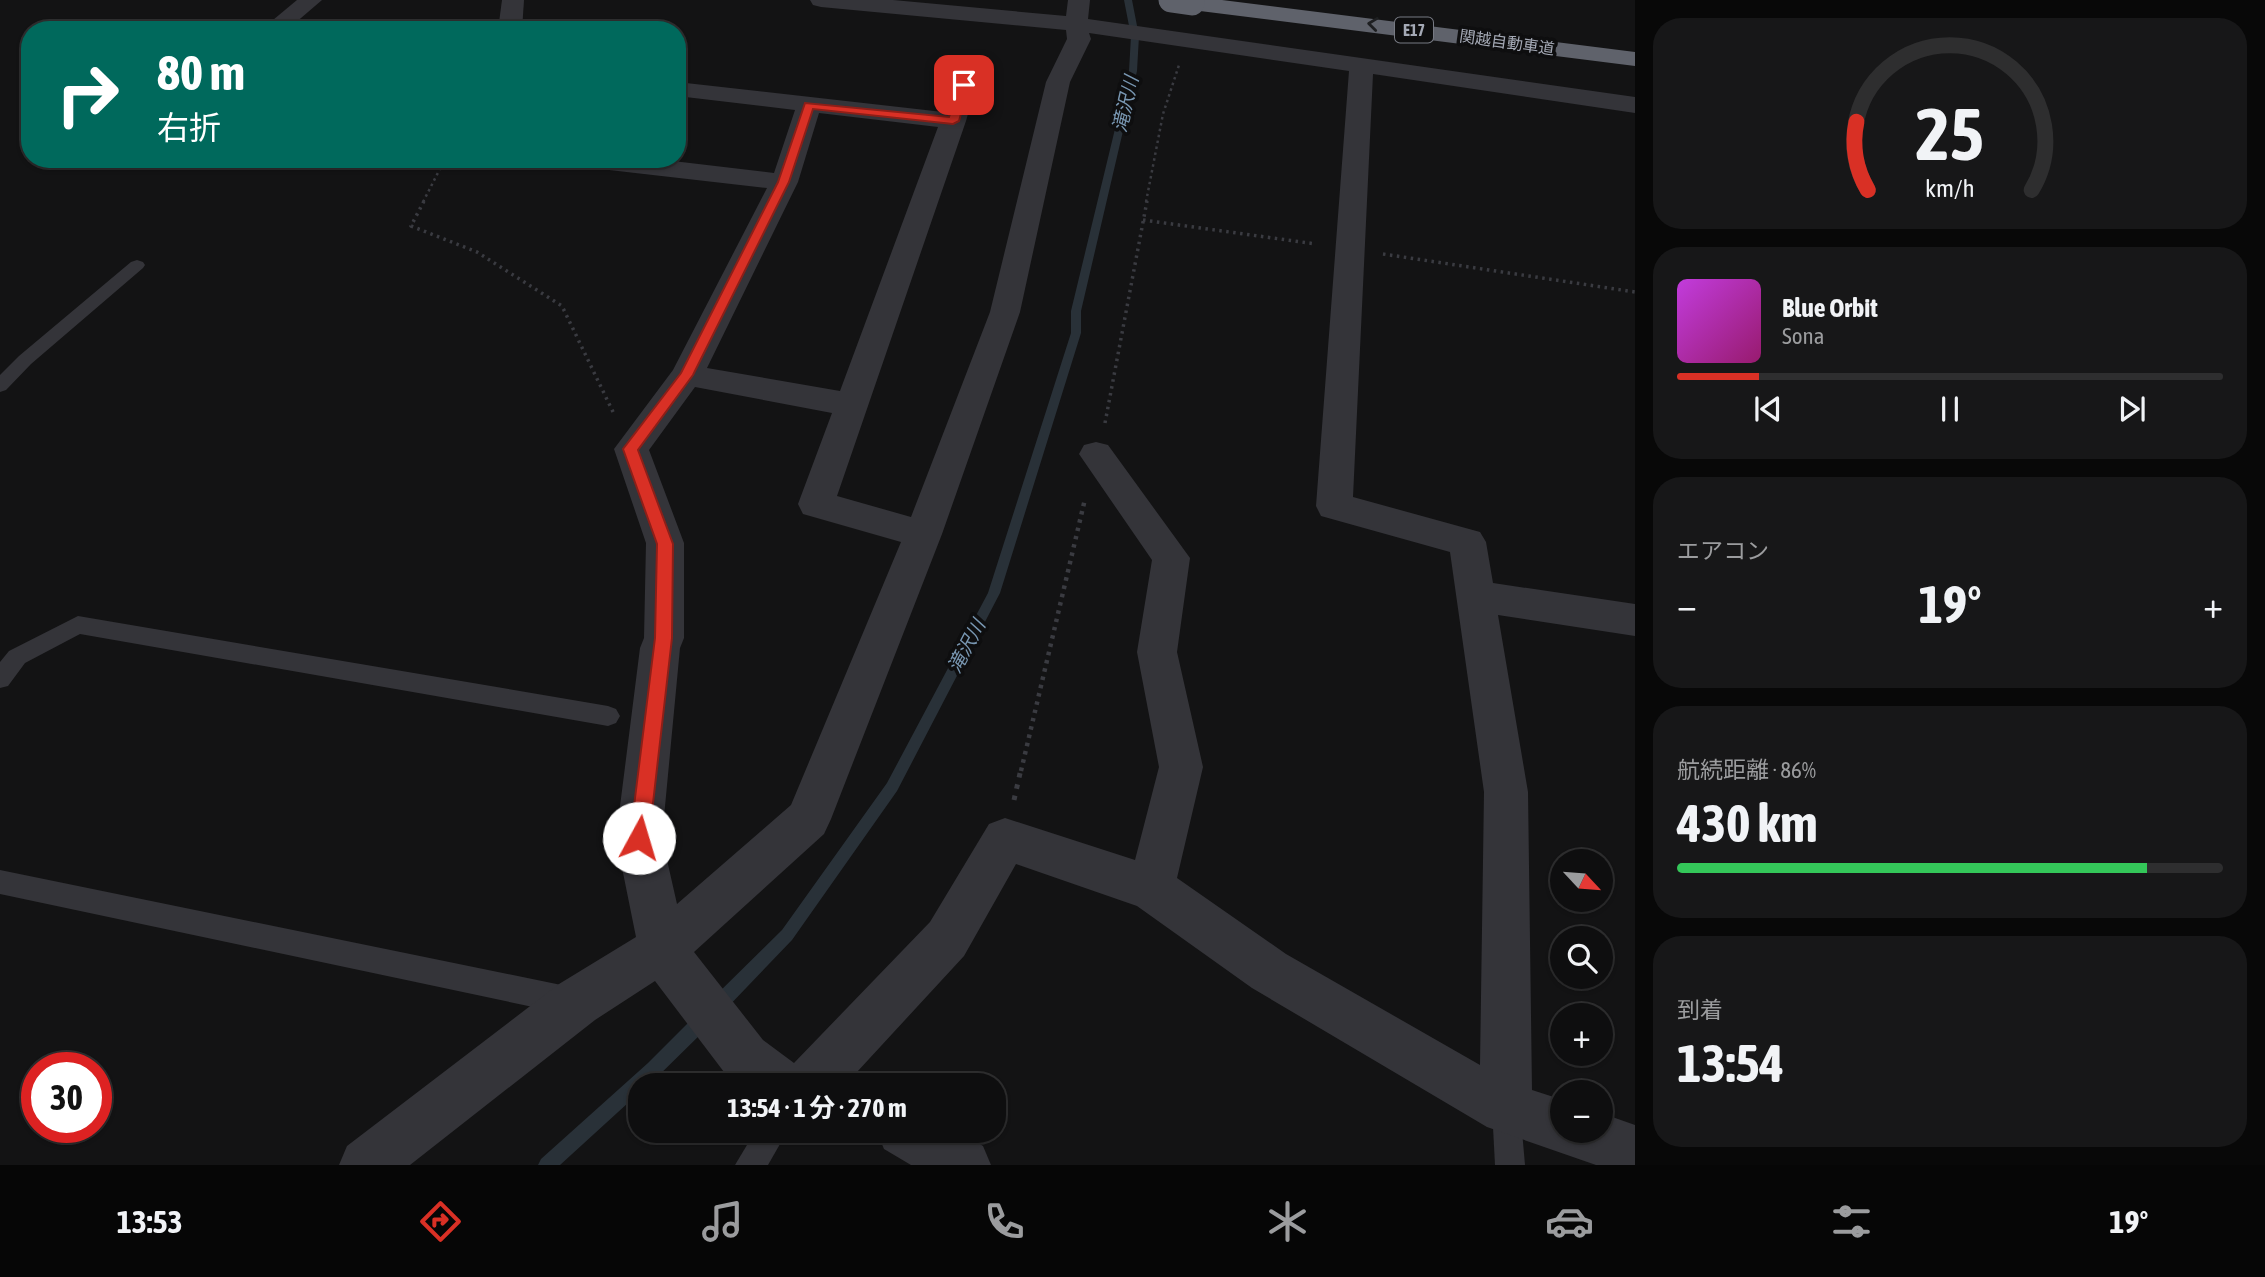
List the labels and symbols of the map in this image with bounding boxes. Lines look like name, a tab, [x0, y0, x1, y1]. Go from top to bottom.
one-way arrow	[1367, 17, 1379, 32]
road number: E17	[1395, 18, 1433, 42]
street label: 関越自動車道	[1458, 26, 1556, 58]
pin	[934, 55, 994, 115]
water label: 滝沢川	[1108, 72, 1143, 134]
water label: 滝沢川	[943, 614, 990, 676]
position arrow	[602, 801, 676, 875]
north arrow	[1550, 849, 1614, 912]
speed limit sign: 30	[21, 1052, 112, 1143]

